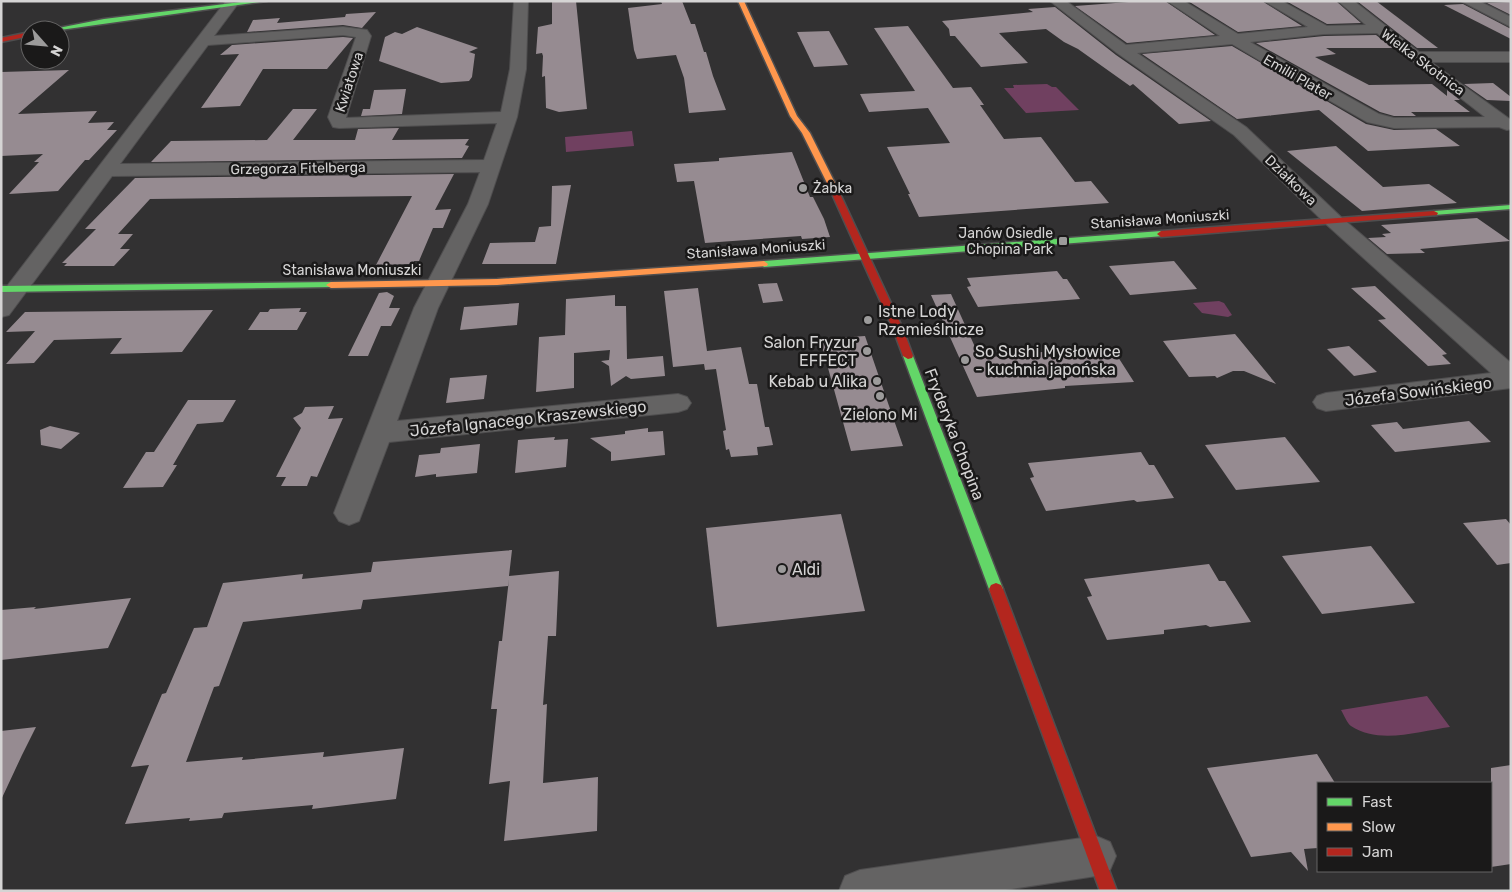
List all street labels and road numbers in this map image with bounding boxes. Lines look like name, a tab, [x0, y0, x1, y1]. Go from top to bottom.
street label: Wielka Skotnica	[1377, 25, 1468, 99]
street label: Kwiatowa	[332, 50, 367, 114]
street label: Emilii Plater	[1260, 51, 1336, 104]
street label: Działkowa	[1261, 152, 1320, 209]
street label: Grzegorza Fitelberga	[230, 159, 366, 178]
street label: Stanisława Moniuszki	[1090, 206, 1230, 233]
street label: Stanisława Moniuszki	[686, 236, 826, 263]
street label: Stanisława Moniuszki	[283, 262, 422, 279]
street label: Fryderyka Chopina	[921, 366, 988, 503]
street label: Józefa Sowińskiego	[1343, 373, 1493, 410]
street label: Józefa Ignacego Kraszewskiego	[409, 397, 647, 440]

